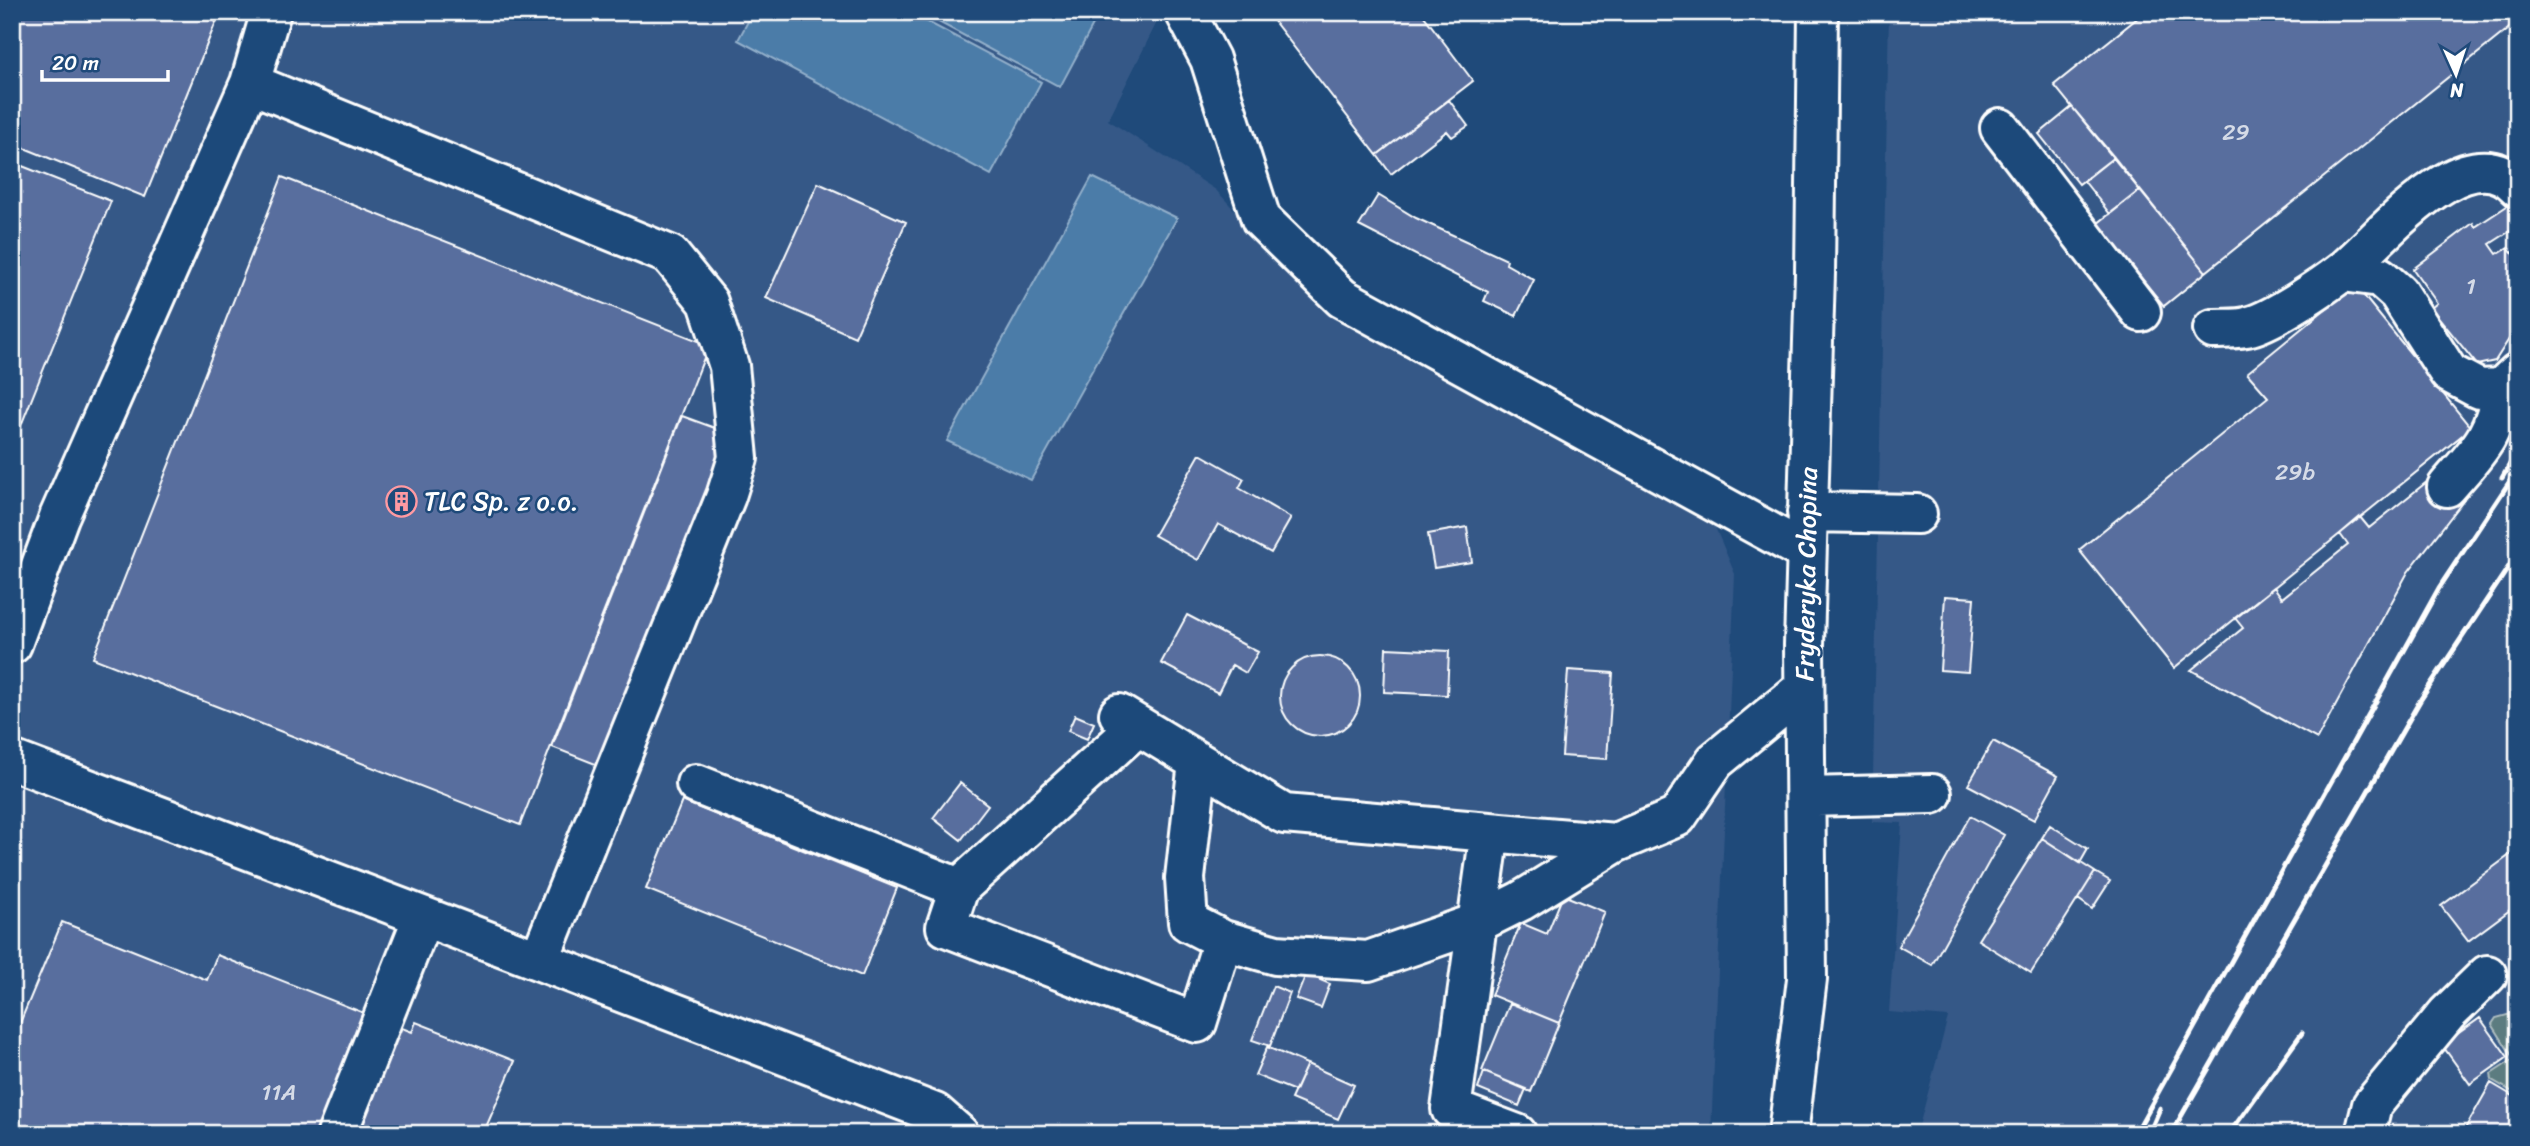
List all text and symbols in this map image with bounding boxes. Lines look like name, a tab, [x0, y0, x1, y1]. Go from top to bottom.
scale bar	[42, 38, 168, 82]
north arrow	[2422, 38, 2492, 108]
text: 20 m	[52, 44, 99, 82]
text: N	[2449, 74, 2465, 107]
house number: 29	[2222, 112, 2250, 153]
house number: 1	[2466, 266, 2476, 307]
house number: 29b	[2275, 452, 2315, 493]
street label: Fryderyka Chopina	[1781, 466, 1831, 681]
place label: TLC Sp. z o.o.	[424, 478, 579, 524]
building icon: TLC Sp. z o.o.	[384, 484, 418, 518]
house number: 11A	[262, 1072, 296, 1113]

